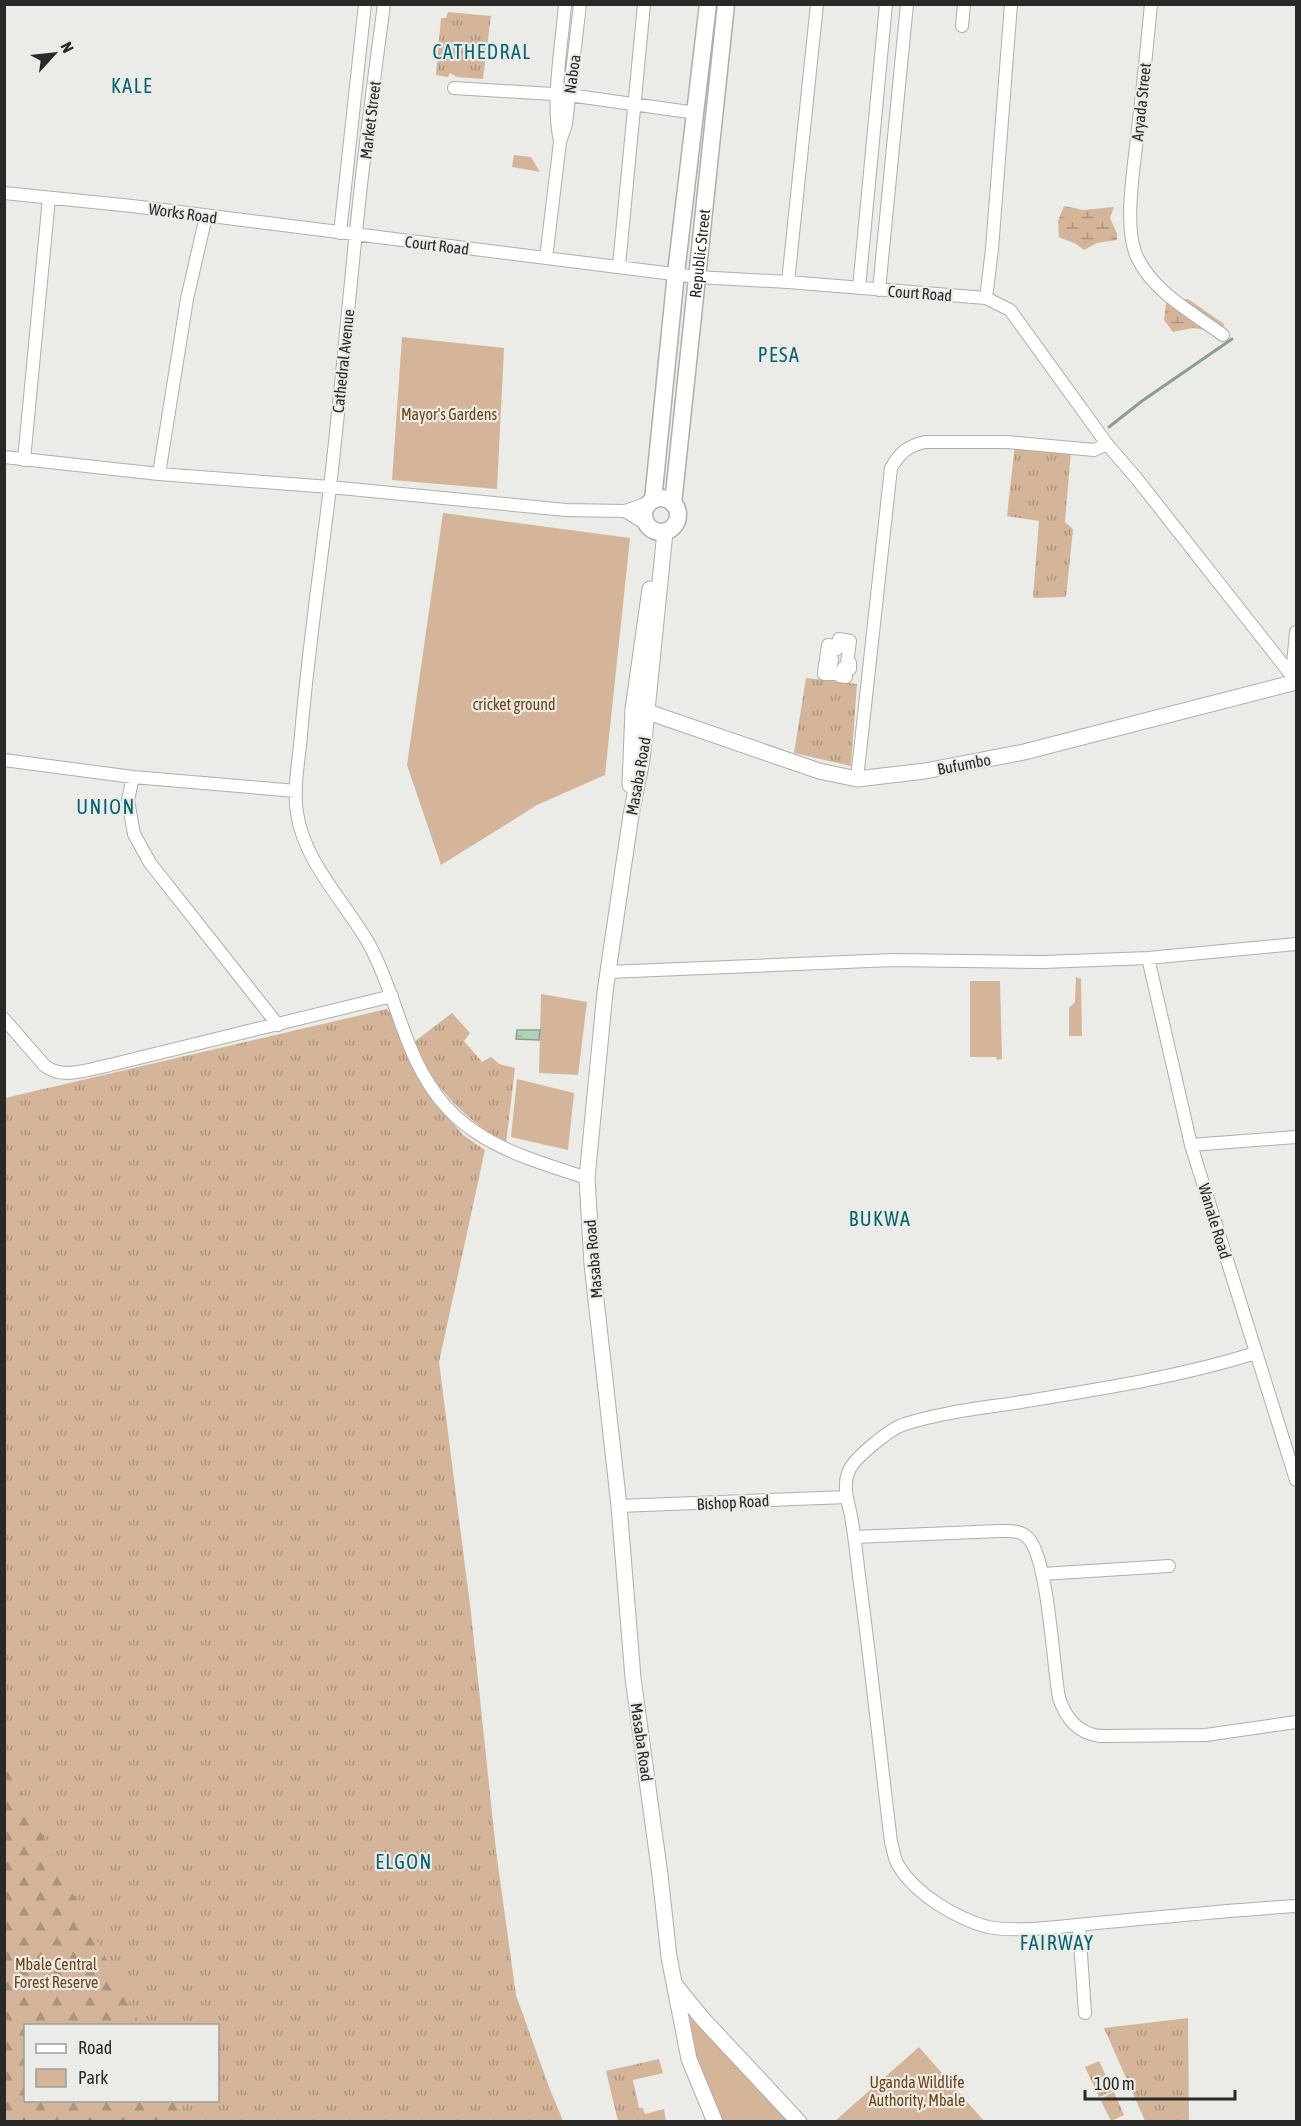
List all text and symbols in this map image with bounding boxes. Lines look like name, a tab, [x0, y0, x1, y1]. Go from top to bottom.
north arrow	[24, 24, 84, 84]
text: N	[57, 39, 78, 55]
district label: CATHEDRAL	[432, 40, 532, 63]
street label: Naboa	[560, 53, 584, 95]
street label: Aryada Street	[1128, 62, 1155, 142]
district label: KALE	[111, 74, 153, 97]
street label: Market Street	[356, 79, 384, 160]
street label: Works Road	[148, 199, 218, 227]
street label: Republic Street	[686, 208, 713, 299]
street label: Court Road	[404, 232, 470, 258]
street label: Court Road	[887, 282, 953, 304]
street label: Cathedral Avenue	[329, 308, 357, 414]
district label: PESA	[758, 343, 800, 366]
park label: Mayor's Gardens	[401, 405, 497, 424]
park label: cricket ground	[472, 695, 556, 714]
street label: Masaba Road	[622, 736, 654, 816]
street label: Bufumbo	[936, 750, 992, 778]
district label: UNION	[76, 795, 136, 818]
street label: Wanale Road	[1195, 1181, 1235, 1261]
district label: BUKWA	[849, 1207, 911, 1230]
street label: Masaba Road	[581, 1219, 605, 1299]
street label: Bishop Road	[696, 1491, 770, 1514]
street label: Masaba Road	[628, 1702, 656, 1782]
district label: ELGON	[375, 1850, 433, 1873]
district label: FAIRWAY	[1020, 1931, 1094, 1954]
park label: Mbale Central Forest Reserve	[14, 1955, 98, 1991]
legend	[24, 2024, 219, 2102]
text: Road	[78, 2037, 112, 2058]
scale bar	[1085, 2063, 1235, 2101]
text: Park	[78, 2067, 108, 2088]
park label: Uganda Wildlife Authority, Mbale	[869, 2073, 965, 2110]
text: 100 m	[1094, 2073, 1135, 2094]

